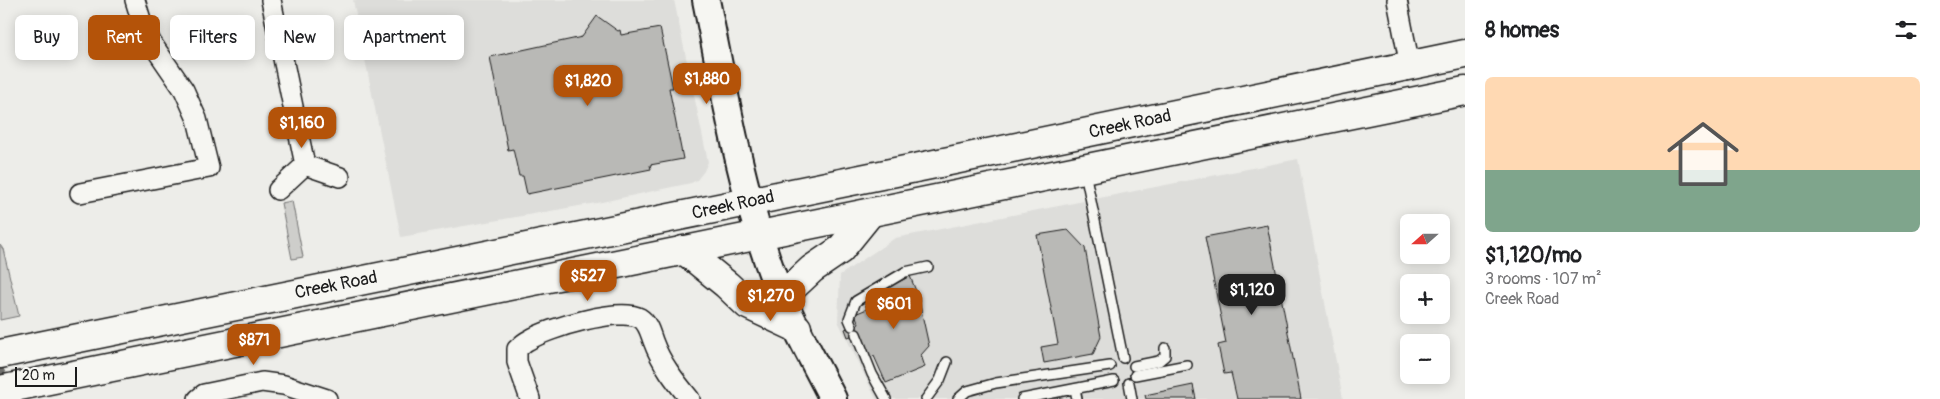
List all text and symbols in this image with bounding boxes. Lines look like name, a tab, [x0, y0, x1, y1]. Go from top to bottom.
chip: Buy	[15, 15, 78, 60]
chip: Rent	[88, 15, 160, 60]
chip: Filters	[170, 15, 255, 60]
chip: New	[265, 15, 334, 60]
chip: Apartment	[344, 15, 464, 60]
icon: filters	[1892, 16, 1920, 44]
text: 8 homes	[1485, 17, 1559, 44]
pin: $1,880	[666, 62, 748, 105]
pin: $1,820	[547, 64, 629, 107]
text: $1,880	[684, 69, 730, 89]
text: $1,820	[565, 71, 611, 91]
street label: Creek Road	[1087, 104, 1173, 144]
pin: $1,160	[261, 106, 343, 149]
icon: home	[1658, 109, 1748, 199]
text: $1,160	[279, 113, 325, 133]
street label: Creek Road	[690, 185, 776, 225]
north arrow	[1400, 214, 1450, 264]
map controls	[1400, 214, 1450, 384]
text: $1,120/mo	[1485, 242, 1582, 269]
pin: $527	[558, 260, 618, 302]
street label: Creek Road	[293, 266, 379, 304]
text: $527	[571, 266, 605, 286]
text: 3 rooms · 107 m²	[1485, 269, 1602, 289]
pin: $1,120	[1211, 274, 1293, 316]
button: +	[1400, 274, 1450, 324]
pin: $1,270	[730, 280, 812, 322]
text: $1,120	[1229, 280, 1275, 300]
text: $1,270	[747, 286, 795, 306]
pin: $601	[864, 288, 924, 330]
text: Creek Road	[1485, 289, 1559, 309]
text: $601	[876, 294, 912, 314]
pin: $871	[224, 324, 284, 366]
text: $871	[238, 330, 270, 350]
button: −	[1400, 334, 1450, 384]
scale bar	[15, 364, 78, 387]
text: 20 m	[22, 367, 55, 384]

